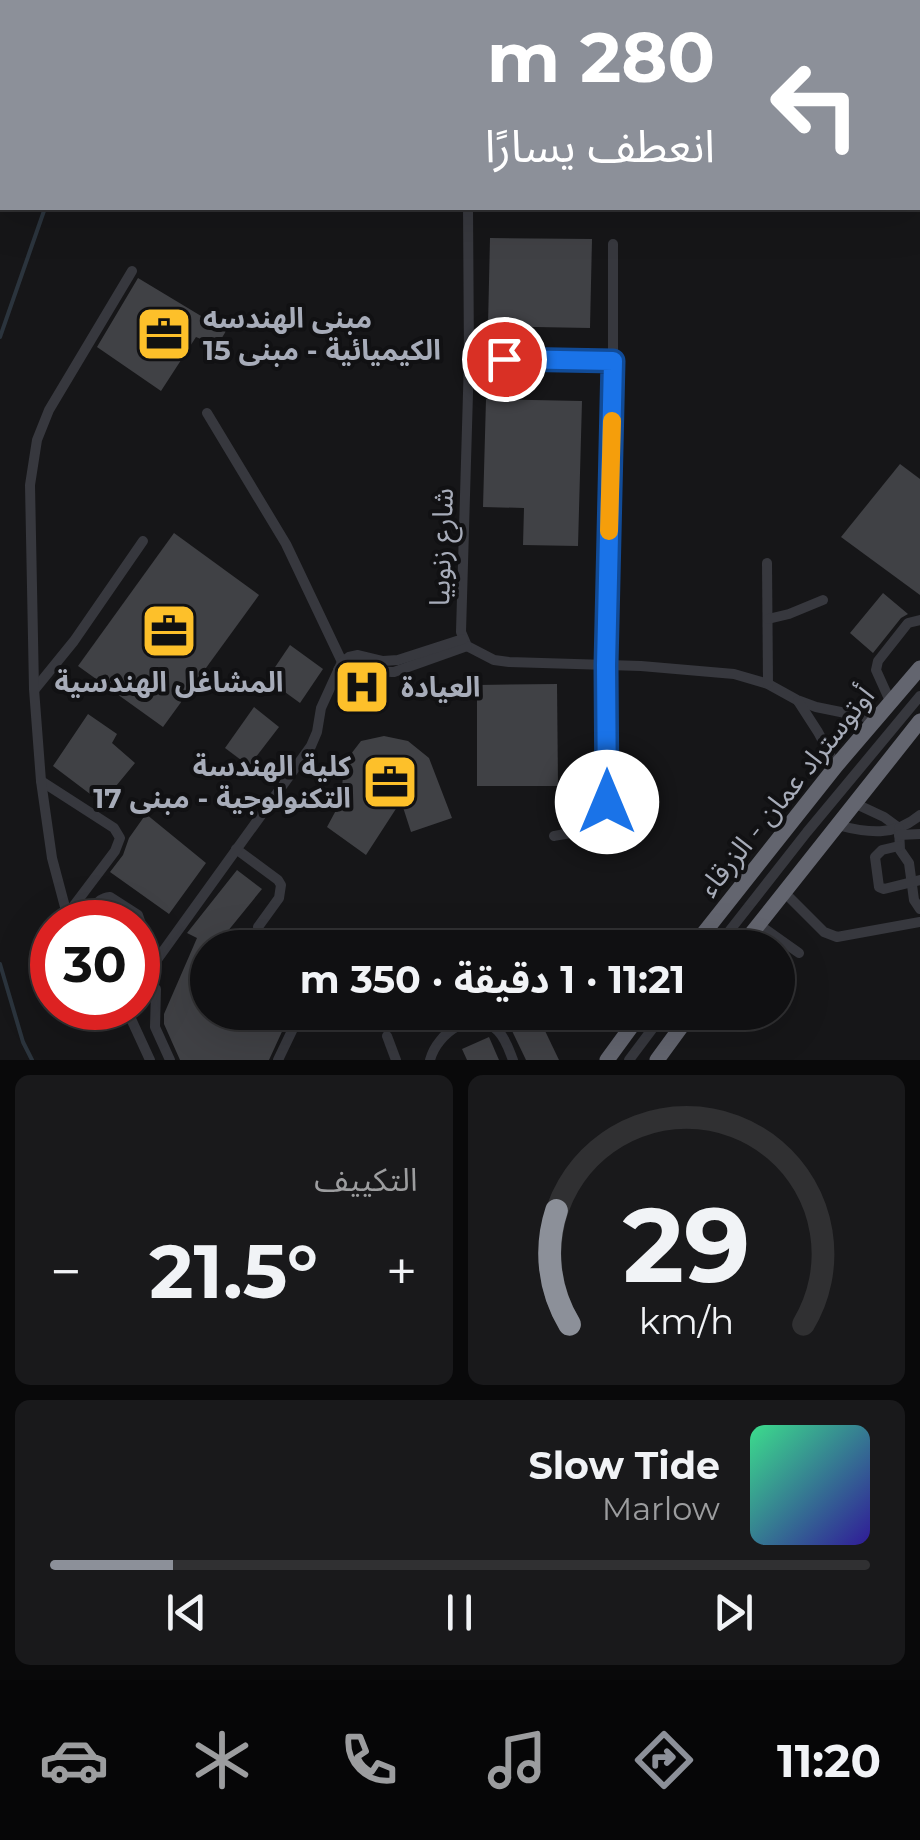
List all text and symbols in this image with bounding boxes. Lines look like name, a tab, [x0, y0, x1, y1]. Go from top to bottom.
text: 280 m	[487, 14, 715, 100]
icon: left	[750, 40, 880, 170]
text: انعطف يسارًا	[485, 118, 715, 173]
place label: مبنى الهندسه الكيميائية - مبنى 15	[203, 301, 441, 367]
office icon: مبنى الهندسه الكيميائية - مبنى 15	[134, 304, 194, 364]
pin	[462, 317, 547, 402]
icon: arrive	[477, 332, 532, 387]
street label: شارع زنوبيا	[422, 487, 464, 607]
office icon: المشاغل الهندسية	[139, 601, 199, 661]
hospital icon: العيادة	[332, 657, 392, 717]
place label: المشاغل الهندسية	[55, 665, 283, 699]
place label: العيادة	[401, 670, 480, 704]
street label: أوتوستراد عمان - الزرقاء	[690, 679, 881, 903]
place label: كلية الهندسة التكنولوجية - مبنى 17	[93, 749, 351, 815]
position arrow	[555, 750, 659, 854]
office icon: كلية الهندسة التكنولوجية - مبنى 17	[360, 752, 420, 812]
speed limit sign: 30	[30, 900, 160, 1030]
text: 11:21 · 1 دقيقة · 350 m	[300, 956, 685, 1003]
text: التكييف	[314, 1160, 418, 1199]
text: 29	[622, 1181, 750, 1308]
text: 21.5°	[149, 1225, 318, 1317]
text: −	[50, 1238, 82, 1305]
text: +	[386, 1238, 418, 1305]
text: km/h	[639, 1299, 734, 1343]
text: Slow Tide	[528, 1442, 720, 1489]
text: Marlow	[602, 1489, 720, 1528]
icon: previous	[159, 1585, 214, 1640]
icon: pause	[432, 1585, 487, 1640]
icon: next	[706, 1585, 761, 1640]
icon: car	[39, 1725, 109, 1795]
icon: climate	[187, 1725, 257, 1795]
icon: phone	[334, 1725, 404, 1795]
icon: music	[482, 1725, 552, 1795]
icon: directions	[629, 1725, 699, 1795]
text: 11:20	[777, 1733, 881, 1788]

